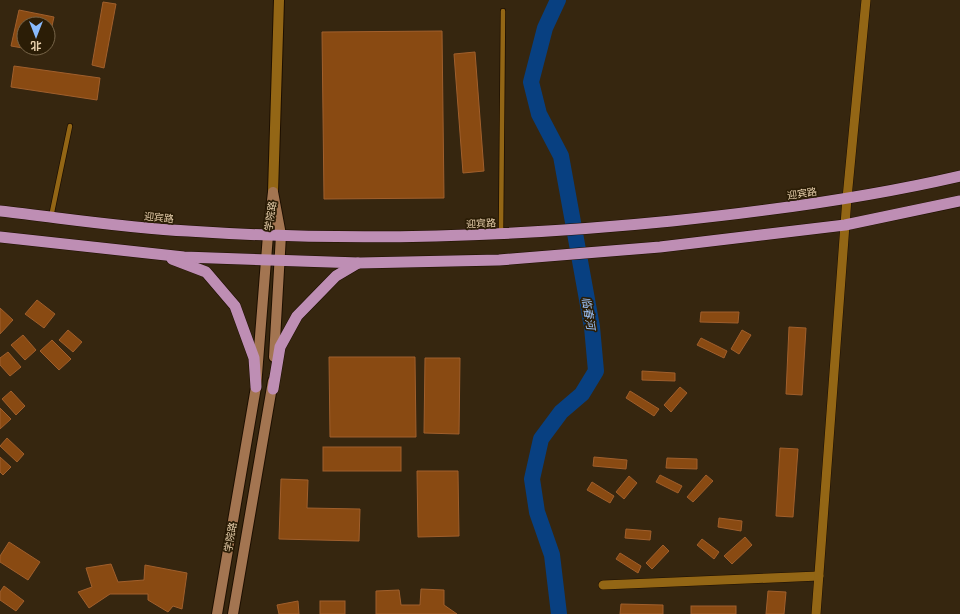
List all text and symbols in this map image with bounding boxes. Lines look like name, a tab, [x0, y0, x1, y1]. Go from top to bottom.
north arrow	[16, 16, 56, 56]
text: 北	[31, 39, 42, 54]
street label: 迎宾路	[786, 184, 818, 202]
street label: 学院路	[261, 200, 279, 232]
street label: 迎宾路	[143, 208, 175, 226]
street label: 迎宾路	[466, 215, 496, 231]
water label: 临春河	[579, 296, 599, 332]
street label: 学院路	[221, 521, 239, 553]

